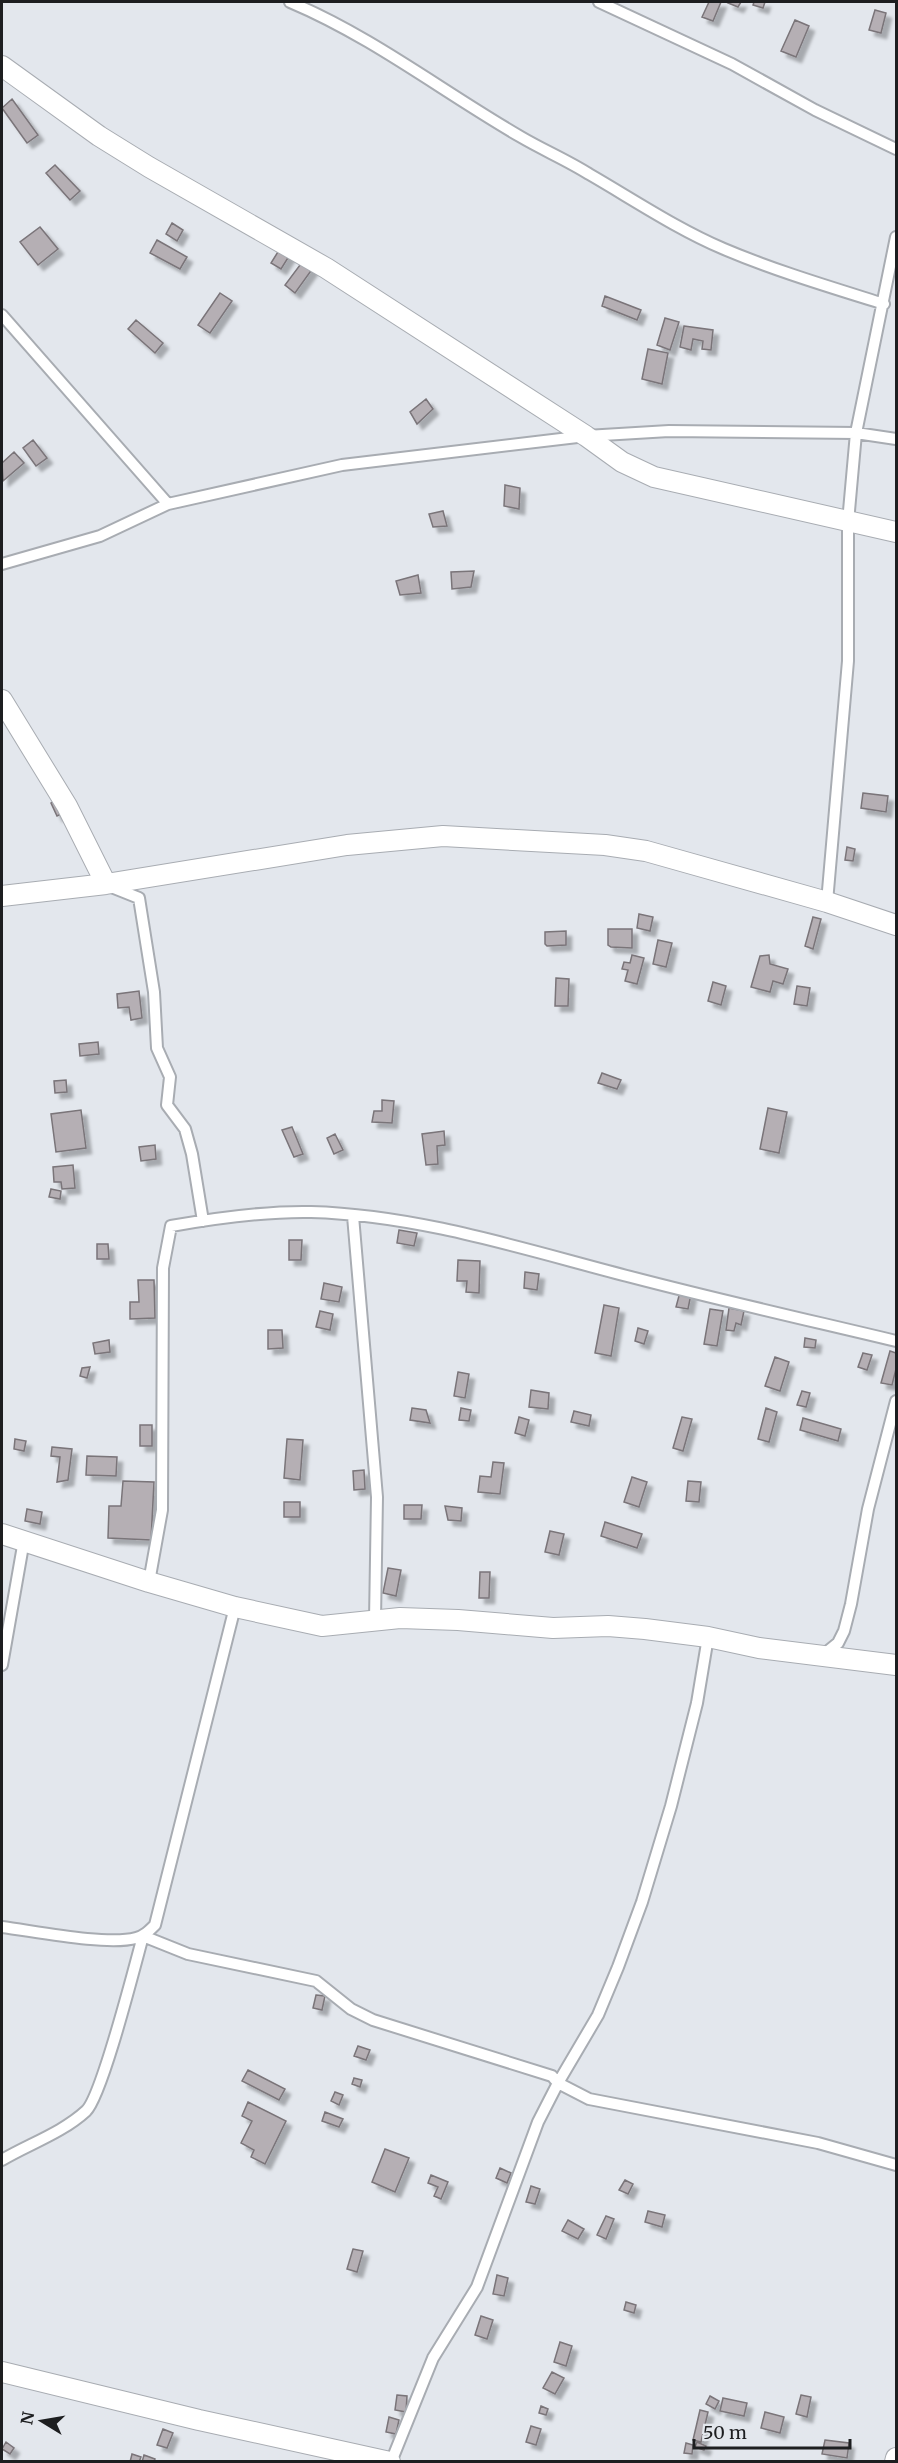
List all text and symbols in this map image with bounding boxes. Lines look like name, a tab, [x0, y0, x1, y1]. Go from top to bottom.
north arrow	[12, 2391, 72, 2451]
text: N	[16, 2410, 38, 2426]
scale bar	[694, 2412, 850, 2450]
text: 50 m	[703, 2421, 747, 2444]

